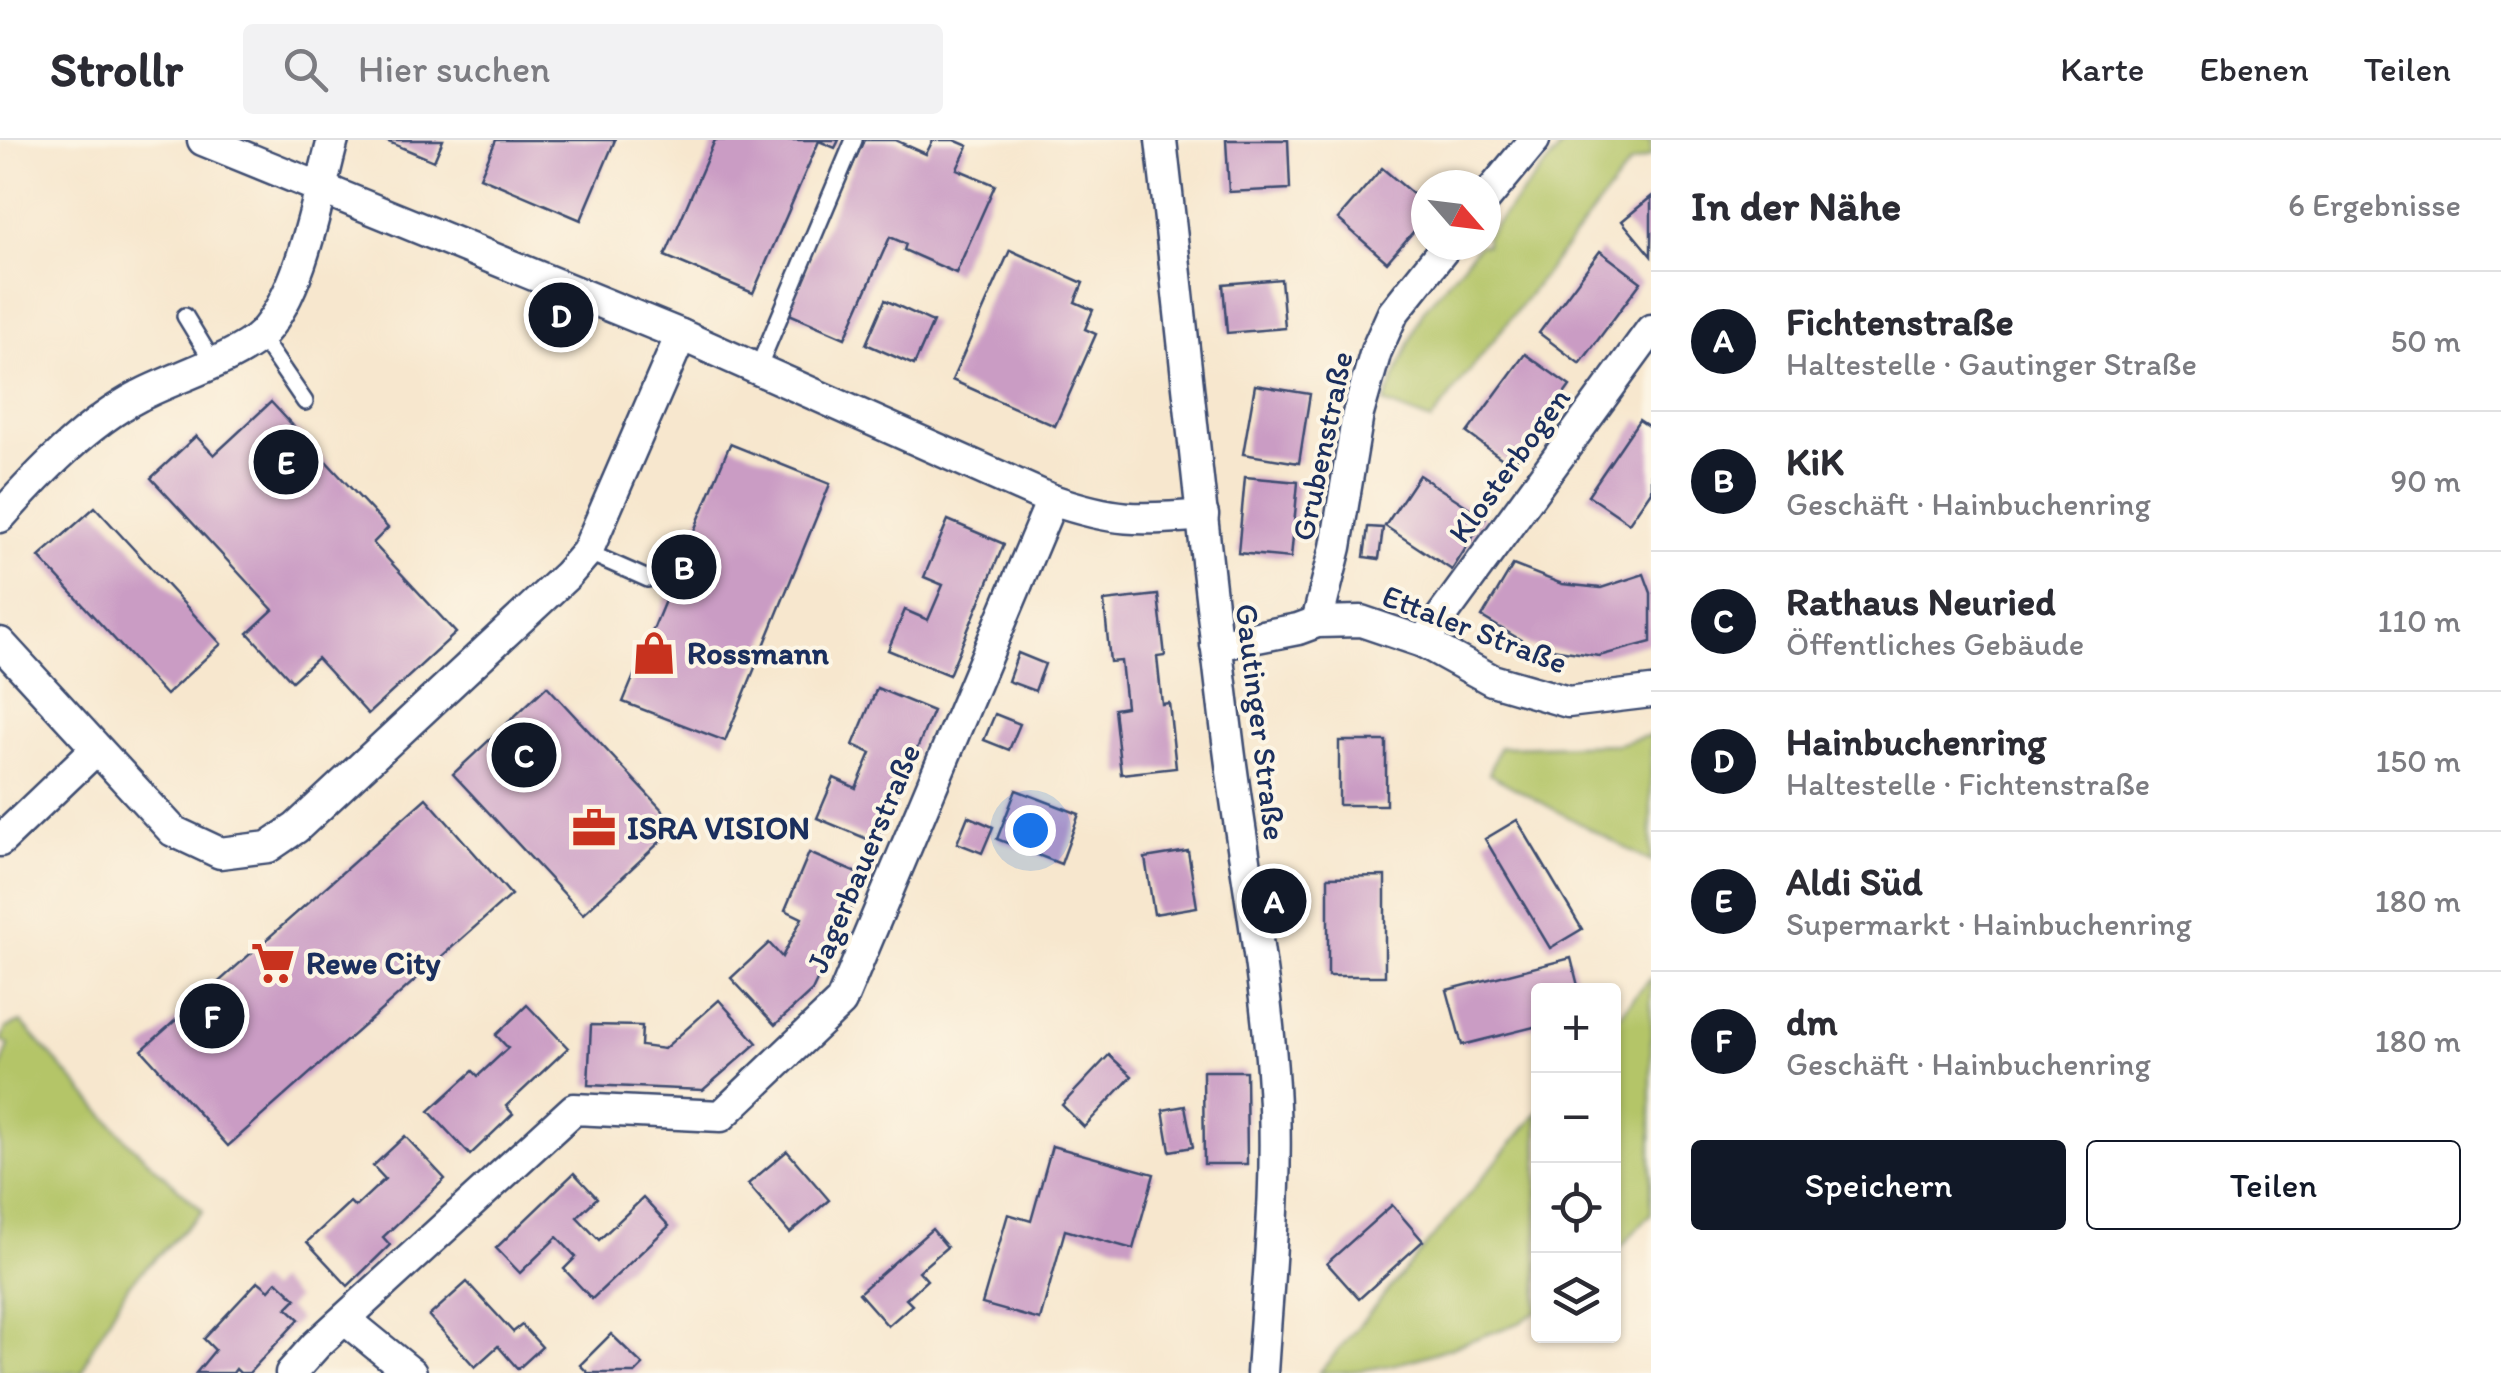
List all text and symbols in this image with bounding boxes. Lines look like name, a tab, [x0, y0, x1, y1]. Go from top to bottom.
search box	[243, 24, 943, 114]
text: Strollr	[50, 40, 183, 98]
icon: search	[278, 42, 333, 97]
text: Hier suchen	[358, 46, 550, 92]
text: Karte	[2060, 48, 2144, 90]
text: Ebenen	[2199, 48, 2309, 90]
text: Teilen	[2364, 48, 2451, 90]
north arrow	[1411, 170, 1501, 260]
text: In der Nähe	[1691, 180, 1901, 231]
text: 6 Ergebnisse	[2288, 186, 2461, 224]
pin: D	[528, 278, 594, 352]
text: Fichtenstraße	[1786, 299, 2014, 345]
text: A	[1713, 322, 1734, 360]
text: 50 m	[2390, 322, 2461, 360]
text: Haltestelle · Gautinger Straße	[1786, 345, 2197, 383]
street label: Grubenstraße	[1283, 348, 1361, 544]
street label: Klosterbogen	[1440, 380, 1578, 550]
pin: E	[254, 424, 318, 500]
text: KiK	[1786, 439, 1844, 485]
text: B	[1713, 462, 1734, 500]
text: 90 m	[2390, 462, 2461, 500]
text: Geschäft · Hainbuchenring	[1786, 485, 2151, 523]
pin: B	[652, 530, 716, 604]
street label: Ettaler Straße	[1377, 576, 1573, 682]
text: Rathaus Neuried	[1786, 579, 2055, 625]
street label: Gautinger Straße	[1228, 601, 1294, 843]
text: C	[1713, 602, 1734, 640]
text: 110 m	[2377, 602, 2461, 640]
text: Öffentliches Gebäude	[1786, 625, 2084, 663]
shop icon: Rossmann	[630, 629, 678, 677]
place label: Rossmann	[687, 634, 830, 672]
pin: C	[492, 718, 556, 792]
text: Hainbuchenring	[1786, 719, 2046, 765]
street label: Jagerbauerstraße	[798, 738, 928, 978]
text: D	[1713, 742, 1734, 780]
text: 150 m	[2376, 742, 2461, 780]
text: Haltestelle · Fichtenstraße	[1786, 765, 2150, 803]
office icon: ISRA VISION	[570, 804, 618, 852]
your location	[1005, 805, 1056, 856]
place label: ISRA VISION	[627, 809, 810, 847]
text: Aldi Süd	[1786, 859, 1923, 905]
pin: A	[1242, 864, 1306, 938]
text: E	[1715, 882, 1732, 920]
text: 180 m	[2375, 882, 2461, 920]
text: Supermarkt · Hainbuchenring	[1786, 905, 2192, 943]
supermarket icon: Rewe City	[249, 939, 297, 987]
place label: Rewe City	[306, 944, 441, 982]
pin: F	[180, 978, 244, 1054]
map controls	[1531, 983, 1621, 1343]
button: +	[1531, 983, 1621, 1073]
text: dm	[1786, 999, 1838, 1045]
text: F	[1715, 1022, 1732, 1060]
text: 180 m	[2375, 1022, 2461, 1060]
text: Geschäft · Hainbuchenring	[1786, 1045, 2151, 1083]
button: −	[1531, 1073, 1621, 1163]
button: Speichern	[1691, 1140, 2066, 1230]
button: Teilen	[2086, 1140, 2461, 1230]
button: locate	[1531, 1163, 1621, 1253]
button: layers	[1531, 1253, 1621, 1343]

